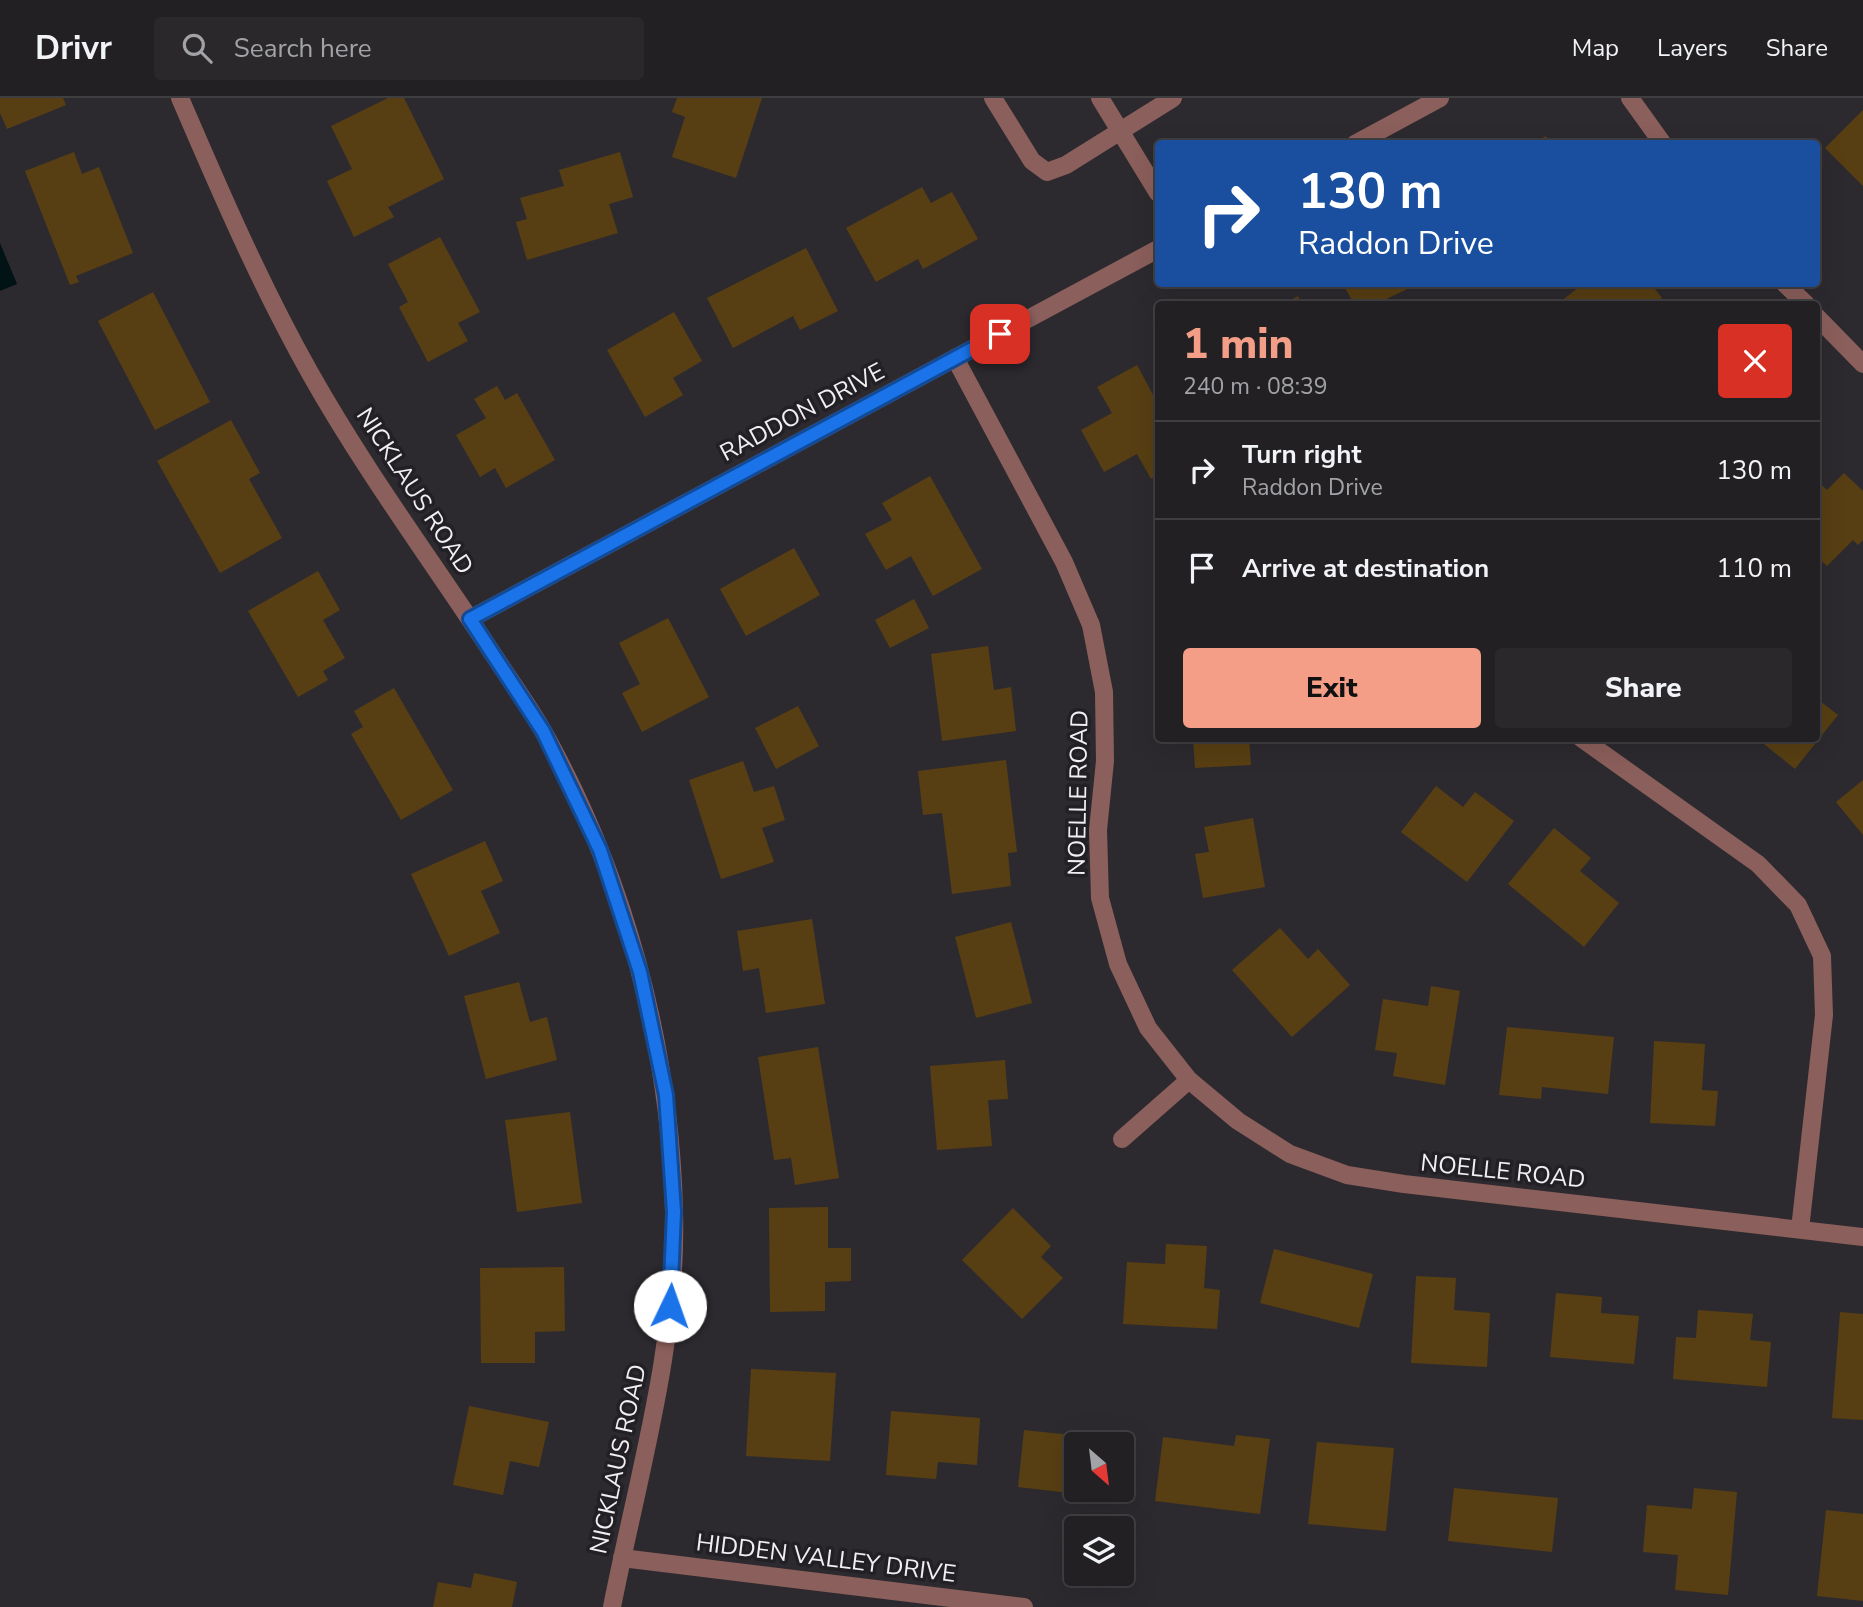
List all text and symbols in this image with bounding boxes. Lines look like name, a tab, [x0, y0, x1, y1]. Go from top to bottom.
search box	[154, 17, 644, 80]
text: Drivr	[35, 26, 112, 71]
icon: search	[178, 29, 216, 67]
text: Search here	[234, 31, 372, 66]
text: Map	[1572, 32, 1619, 64]
text: Layers	[1657, 32, 1728, 64]
text: Share	[1766, 32, 1828, 64]
text: 130 m	[1298, 158, 1442, 225]
icon: right	[1183, 168, 1274, 259]
text: Raddon Drive	[1298, 222, 1494, 265]
pin	[970, 304, 1030, 364]
icon: arrive	[981, 315, 1019, 353]
text: 1 min	[1183, 316, 1293, 373]
button: close	[1718, 324, 1792, 398]
street label: RADDON DRIVE	[714, 355, 890, 469]
text: 240 m · 08:39	[1183, 371, 1328, 402]
street label: NICKLAUS ROAD	[349, 401, 481, 581]
text: Turn right	[1242, 437, 1361, 472]
icon: right	[1183, 451, 1221, 489]
text: 130 m	[1716, 453, 1792, 488]
text: Raddon Drive	[1242, 472, 1383, 503]
icon: arrive	[1183, 549, 1221, 587]
text: Arrive at destination	[1242, 551, 1489, 586]
text: 110 m	[1716, 551, 1792, 586]
button: Exit	[1183, 648, 1481, 728]
button: Share	[1495, 648, 1792, 728]
street label: NOELLE ROAD	[1061, 710, 1095, 876]
street label: NOELLE ROAD	[1419, 1146, 1587, 1196]
position arrow	[633, 1269, 707, 1343]
street label: NICKLAUS ROAD	[582, 1361, 654, 1557]
north arrow	[1064, 1432, 1134, 1502]
map controls	[1064, 1432, 1134, 1586]
button: layers	[1064, 1516, 1134, 1586]
street label: HIDDEN VALLEY DRIVE	[694, 1526, 958, 1590]

